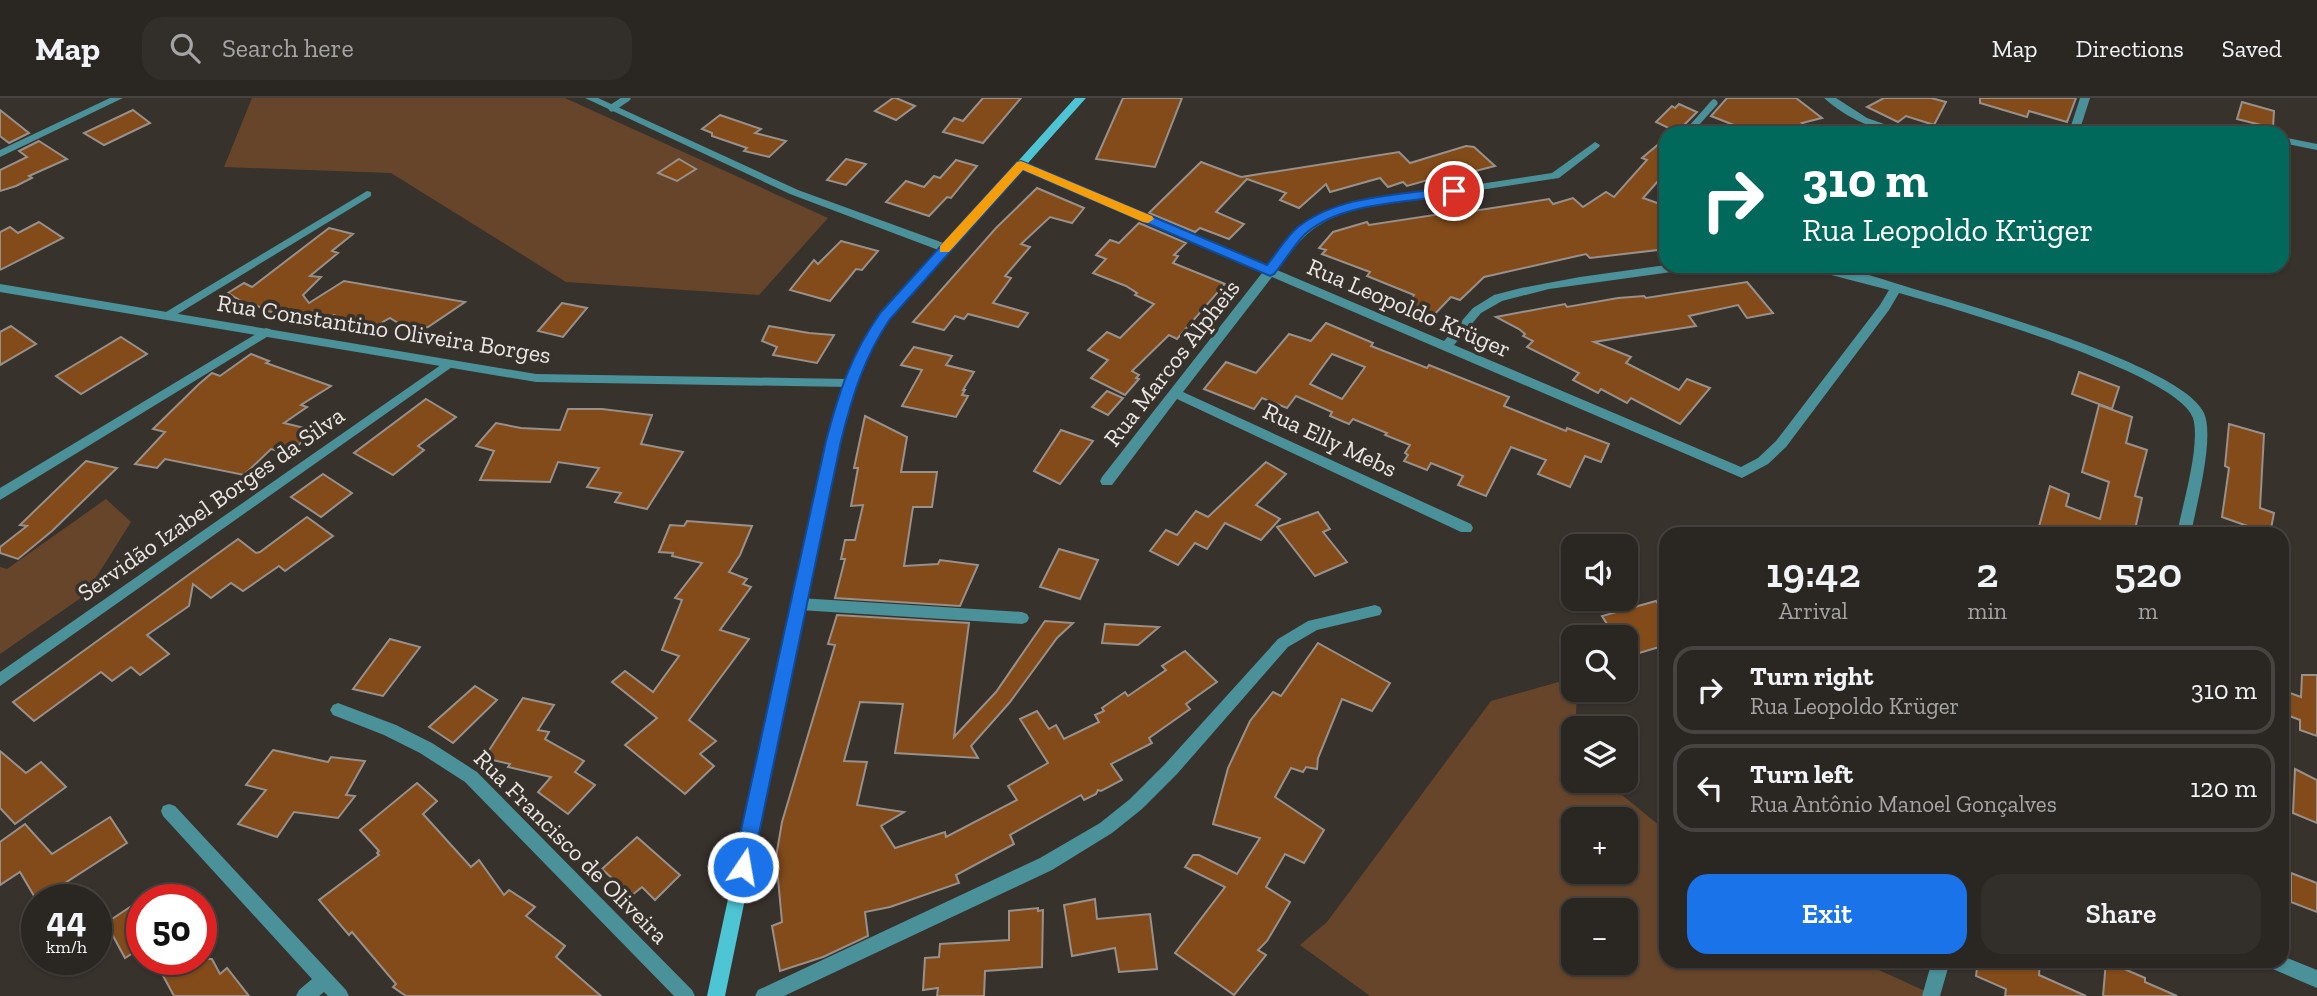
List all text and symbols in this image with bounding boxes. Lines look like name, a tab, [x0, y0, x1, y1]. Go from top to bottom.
search box	[142, 17, 632, 80]
text: Map	[35, 29, 100, 68]
icon: search	[166, 29, 204, 67]
text: Search here	[222, 32, 354, 64]
text: Map	[1992, 34, 2038, 63]
text: Directions	[2076, 34, 2184, 63]
text: Saved	[2222, 34, 2282, 63]
text: 310 m	[1802, 151, 1928, 210]
icon: right	[1687, 154, 1778, 245]
pin	[1424, 161, 1484, 221]
icon: arrive	[1435, 172, 1473, 210]
text: Rua Leopoldo Krüger	[1802, 211, 2093, 249]
street label: Rua Leopoldo Krüger	[1303, 252, 1515, 364]
street label: Rua Marcos Alpheis	[1097, 274, 1246, 452]
street label: Rua Constantino Oliveira Borges	[215, 288, 553, 369]
street label: Rua Elly Mebs	[1259, 396, 1402, 483]
street label: Servidão Izabel Borges da Silva	[72, 400, 350, 607]
map controls	[1561, 534, 1638, 975]
button: sound	[1561, 534, 1638, 611]
text: 19:42	[1766, 547, 1861, 598]
text: 2	[1976, 547, 1998, 598]
text: 520	[2114, 547, 2182, 598]
text: Arrival	[1779, 597, 1848, 625]
text: min	[1968, 597, 2007, 625]
text: m	[2138, 597, 2158, 625]
button: search	[1561, 625, 1638, 702]
text: Turn right	[1750, 660, 1873, 692]
icon: right	[1691, 671, 1729, 709]
text: 310 m	[2191, 674, 2257, 706]
text: Rua Leopoldo Krüger	[1750, 692, 1959, 720]
button: layers	[1561, 716, 1638, 793]
street label: Rua Francisco de Oliveira	[468, 744, 675, 950]
text: Turn left	[1750, 758, 1853, 790]
icon: left	[1691, 769, 1729, 807]
text: 120 m	[2190, 772, 2257, 804]
text: Rua Antônio Manoel Gonçalves	[1750, 790, 2057, 818]
button: +	[1561, 807, 1638, 884]
position arrow	[706, 830, 780, 904]
button: Exit	[1687, 874, 1967, 954]
button: Share	[1981, 874, 2261, 954]
speed limit sign: 50	[126, 884, 217, 975]
button: −	[1561, 898, 1638, 975]
text: 44	[47, 899, 86, 941]
text: km/h	[46, 936, 87, 958]

